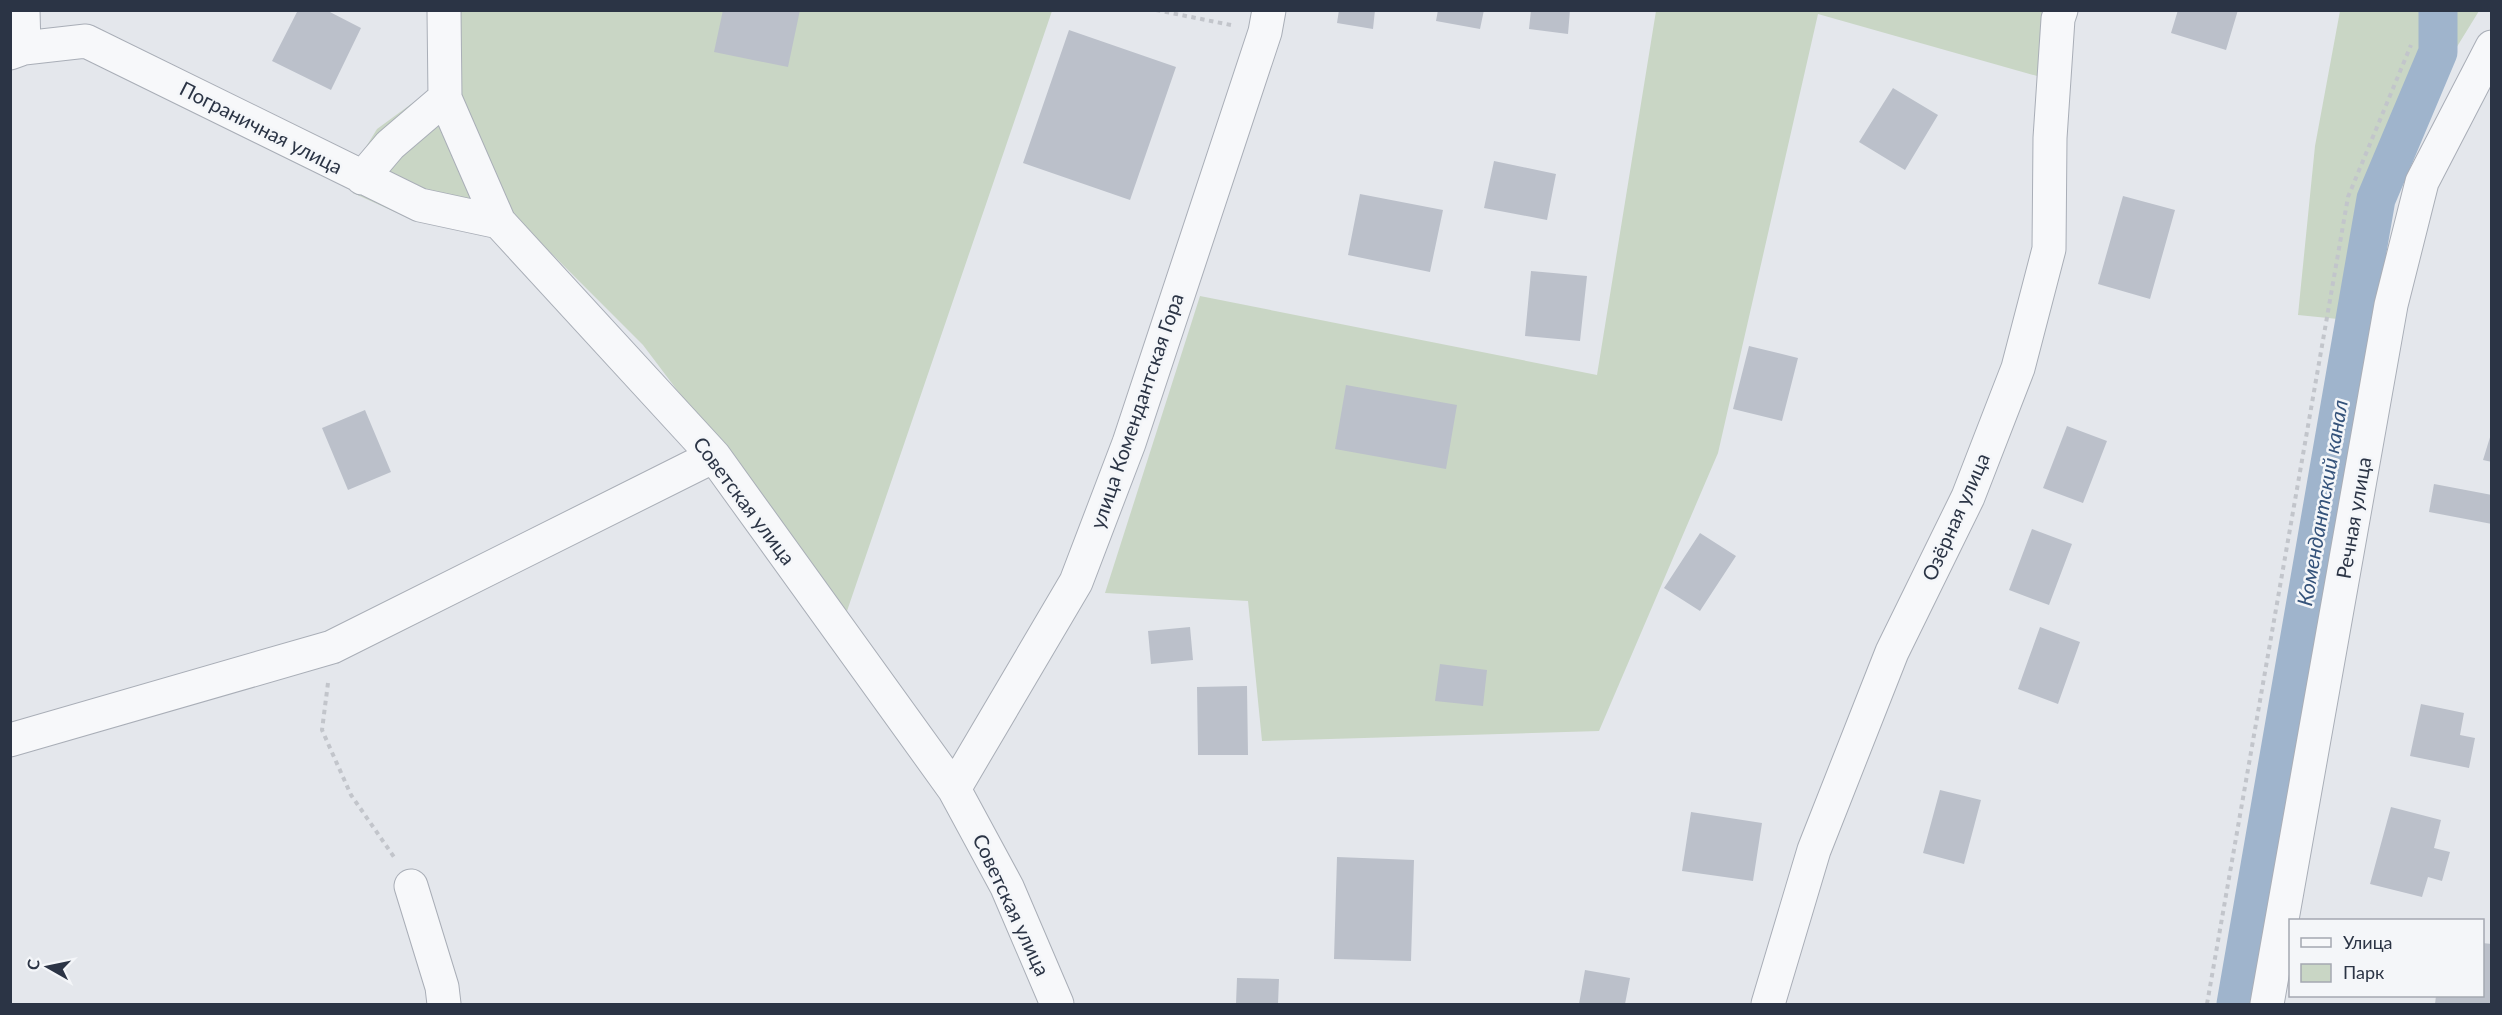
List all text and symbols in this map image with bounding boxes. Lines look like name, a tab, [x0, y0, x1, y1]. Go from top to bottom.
street label: Пограничная улица	[176, 76, 347, 178]
street label: улица Комендантская Гора	[1084, 290, 1188, 532]
water label: Комендантский канал	[2291, 398, 2352, 608]
street label: Советская улица	[689, 432, 801, 569]
street label: Озёрная улица	[1916, 449, 1994, 584]
street label: Речная улица	[2331, 455, 2376, 581]
street label: Советская улица	[968, 830, 1055, 979]
legend	[2289, 919, 2484, 997]
text: Улица	[2343, 931, 2393, 953]
north arrow	[18, 937, 78, 997]
text: С	[22, 957, 43, 971]
text: Парк	[2343, 961, 2385, 983]

